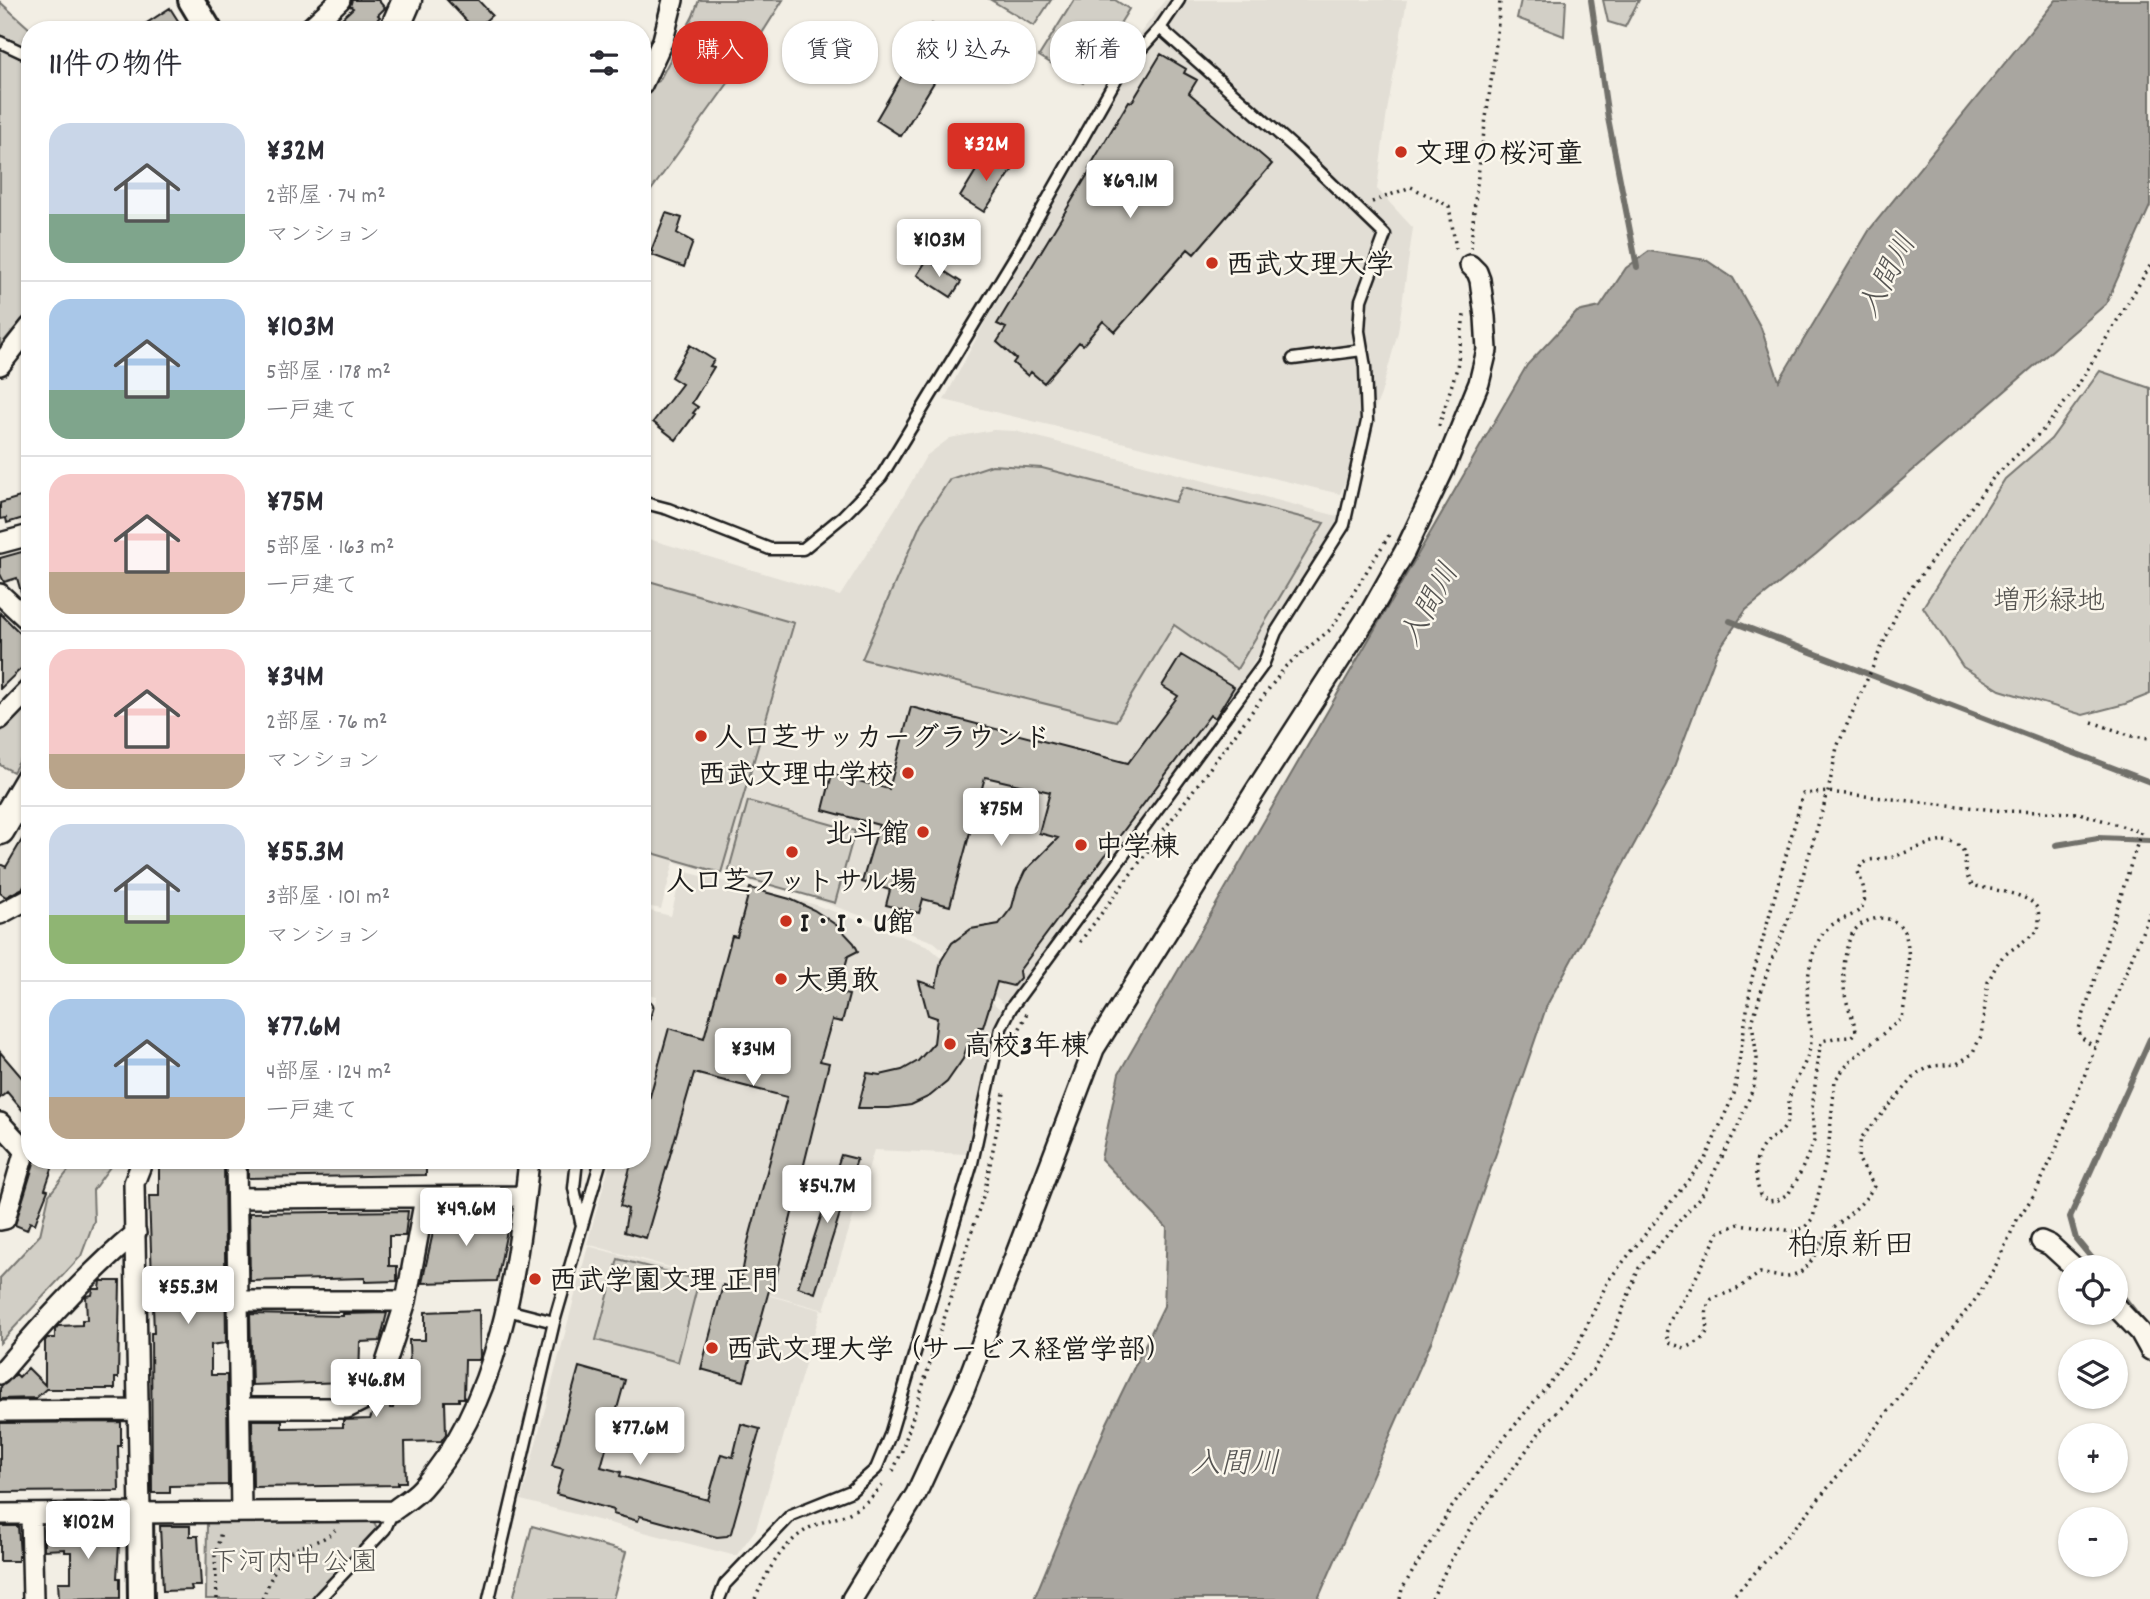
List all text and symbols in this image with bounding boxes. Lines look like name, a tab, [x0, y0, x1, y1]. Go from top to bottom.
chip: 購入	[672, 21, 768, 84]
chip: 賃貸	[782, 21, 878, 84]
chip: 絞り込み	[892, 21, 1036, 84]
chip: 新着	[1050, 21, 1146, 84]
icon: filters	[585, 44, 623, 82]
text: 11件の物件	[49, 46, 182, 89]
pin: ¥32M	[945, 124, 1027, 183]
text: ¥32M	[964, 129, 1008, 162]
text: ¥32M	[266, 132, 325, 175]
place label: 文理の桜河童	[1415, 137, 1583, 177]
marker: 文理の桜河童	[1393, 144, 1409, 160]
icon: home	[105, 151, 189, 235]
pin: ¥69.1M	[1073, 160, 1187, 220]
text: ¥69.1M	[1102, 166, 1158, 199]
text: 2部屋 · 74 m²	[266, 181, 386, 214]
pin: ¥103M	[890, 219, 988, 279]
text: マンション	[266, 220, 380, 253]
text: ¥103M	[913, 225, 965, 258]
water label: 入間川	[1850, 227, 1930, 327]
place label: 西武文理大学	[1226, 248, 1394, 288]
marker: 西武文理大学	[1204, 255, 1220, 271]
text: ¥103M	[266, 308, 334, 351]
icon: home	[105, 327, 189, 411]
text: 5部屋 · 178 m²	[266, 357, 391, 390]
text: 一戸建て	[266, 396, 358, 429]
text: ¥75M	[266, 483, 323, 526]
icon: home	[105, 502, 189, 586]
text: 5部屋 · 163 m²	[266, 532, 394, 565]
water label: 入間川	[1391, 556, 1473, 656]
text: 一戸建て	[266, 571, 358, 604]
park label: 増形緑地	[1993, 584, 2105, 624]
text: ¥34M	[266, 658, 324, 701]
icon: home	[105, 677, 189, 761]
text: 2部屋 · 76 m²	[266, 707, 387, 740]
place label: 人口芝サッカーグラウンド	[715, 721, 1051, 761]
marker: 人口芝サッカーグラウンド	[693, 728, 709, 744]
text: マンション	[266, 746, 380, 779]
place label: 西武文理中学校	[698, 758, 894, 798]
marker: 西武文理中学校	[900, 765, 916, 781]
pin: ¥75M	[960, 788, 1042, 848]
text: ¥75M	[979, 794, 1023, 827]
place label: 北斗館	[825, 817, 909, 857]
marker: 北斗館	[915, 824, 931, 840]
place label: 中学棟	[1095, 830, 1179, 870]
text: ¥55.3M	[266, 833, 344, 876]
marker: 中学棟	[1073, 837, 1089, 853]
marker: 人口芝フットサル場	[784, 844, 800, 860]
icon: home	[105, 852, 189, 936]
place label: 人口芝フットサル場	[667, 865, 917, 905]
text: 3部屋 · 101 m²	[266, 882, 390, 915]
place label: I・I・U館	[800, 906, 915, 946]
marker: I・I・U館	[778, 913, 794, 929]
text: マンション	[266, 921, 380, 954]
place label: 大勇敢	[795, 964, 879, 1004]
marker: 大勇敢	[773, 971, 789, 987]
text: ¥77.6M	[266, 1008, 341, 1051]
icon: home	[105, 1027, 189, 1111]
pin: ¥34M	[712, 1028, 794, 1088]
place label: 高校3年棟	[964, 1029, 1088, 1069]
text: ¥34M	[731, 1034, 775, 1067]
marker: 高校3年棟	[942, 1036, 958, 1052]
text: 4部屋 · 124 m²	[266, 1057, 391, 1090]
text: 一戸建て	[266, 1096, 358, 1129]
pin: ¥54.7M	[770, 1166, 884, 1225]
text: ¥54.7M	[798, 1171, 856, 1204]
pin: ¥49.6M	[409, 1188, 523, 1248]
text: ¥49.6M	[436, 1194, 496, 1227]
district label: 柏原新田	[1787, 1225, 1915, 1271]
map controls	[2058, 1255, 2128, 1577]
button: locate	[2058, 1255, 2128, 1325]
place label: 西武学園文理 正門	[549, 1264, 779, 1304]
pin: ¥55.3M	[131, 1266, 245, 1326]
marker: 西武学園文理 正門	[527, 1271, 543, 1287]
text: ¥55.3M	[158, 1272, 218, 1305]
place label: 西武文理大学（サービス経営学部）	[726, 1333, 1173, 1373]
button: layers	[2058, 1339, 2128, 1409]
marker: 西武文理大学（サービス経営学部）	[704, 1340, 720, 1356]
pin: ¥46.8M	[319, 1360, 433, 1419]
text: ¥46.8M	[347, 1365, 405, 1398]
pin: ¥77.6M	[583, 1408, 697, 1467]
text: ¥77.6M	[611, 1413, 669, 1446]
button: +	[2058, 1423, 2128, 1493]
water label: 入間川	[1190, 1445, 1280, 1488]
pin: ¥102M	[39, 1502, 137, 1561]
text: ¥102M	[62, 1507, 114, 1540]
button: −	[2058, 1507, 2128, 1577]
park label: 下河内中公園	[210, 1545, 378, 1585]

